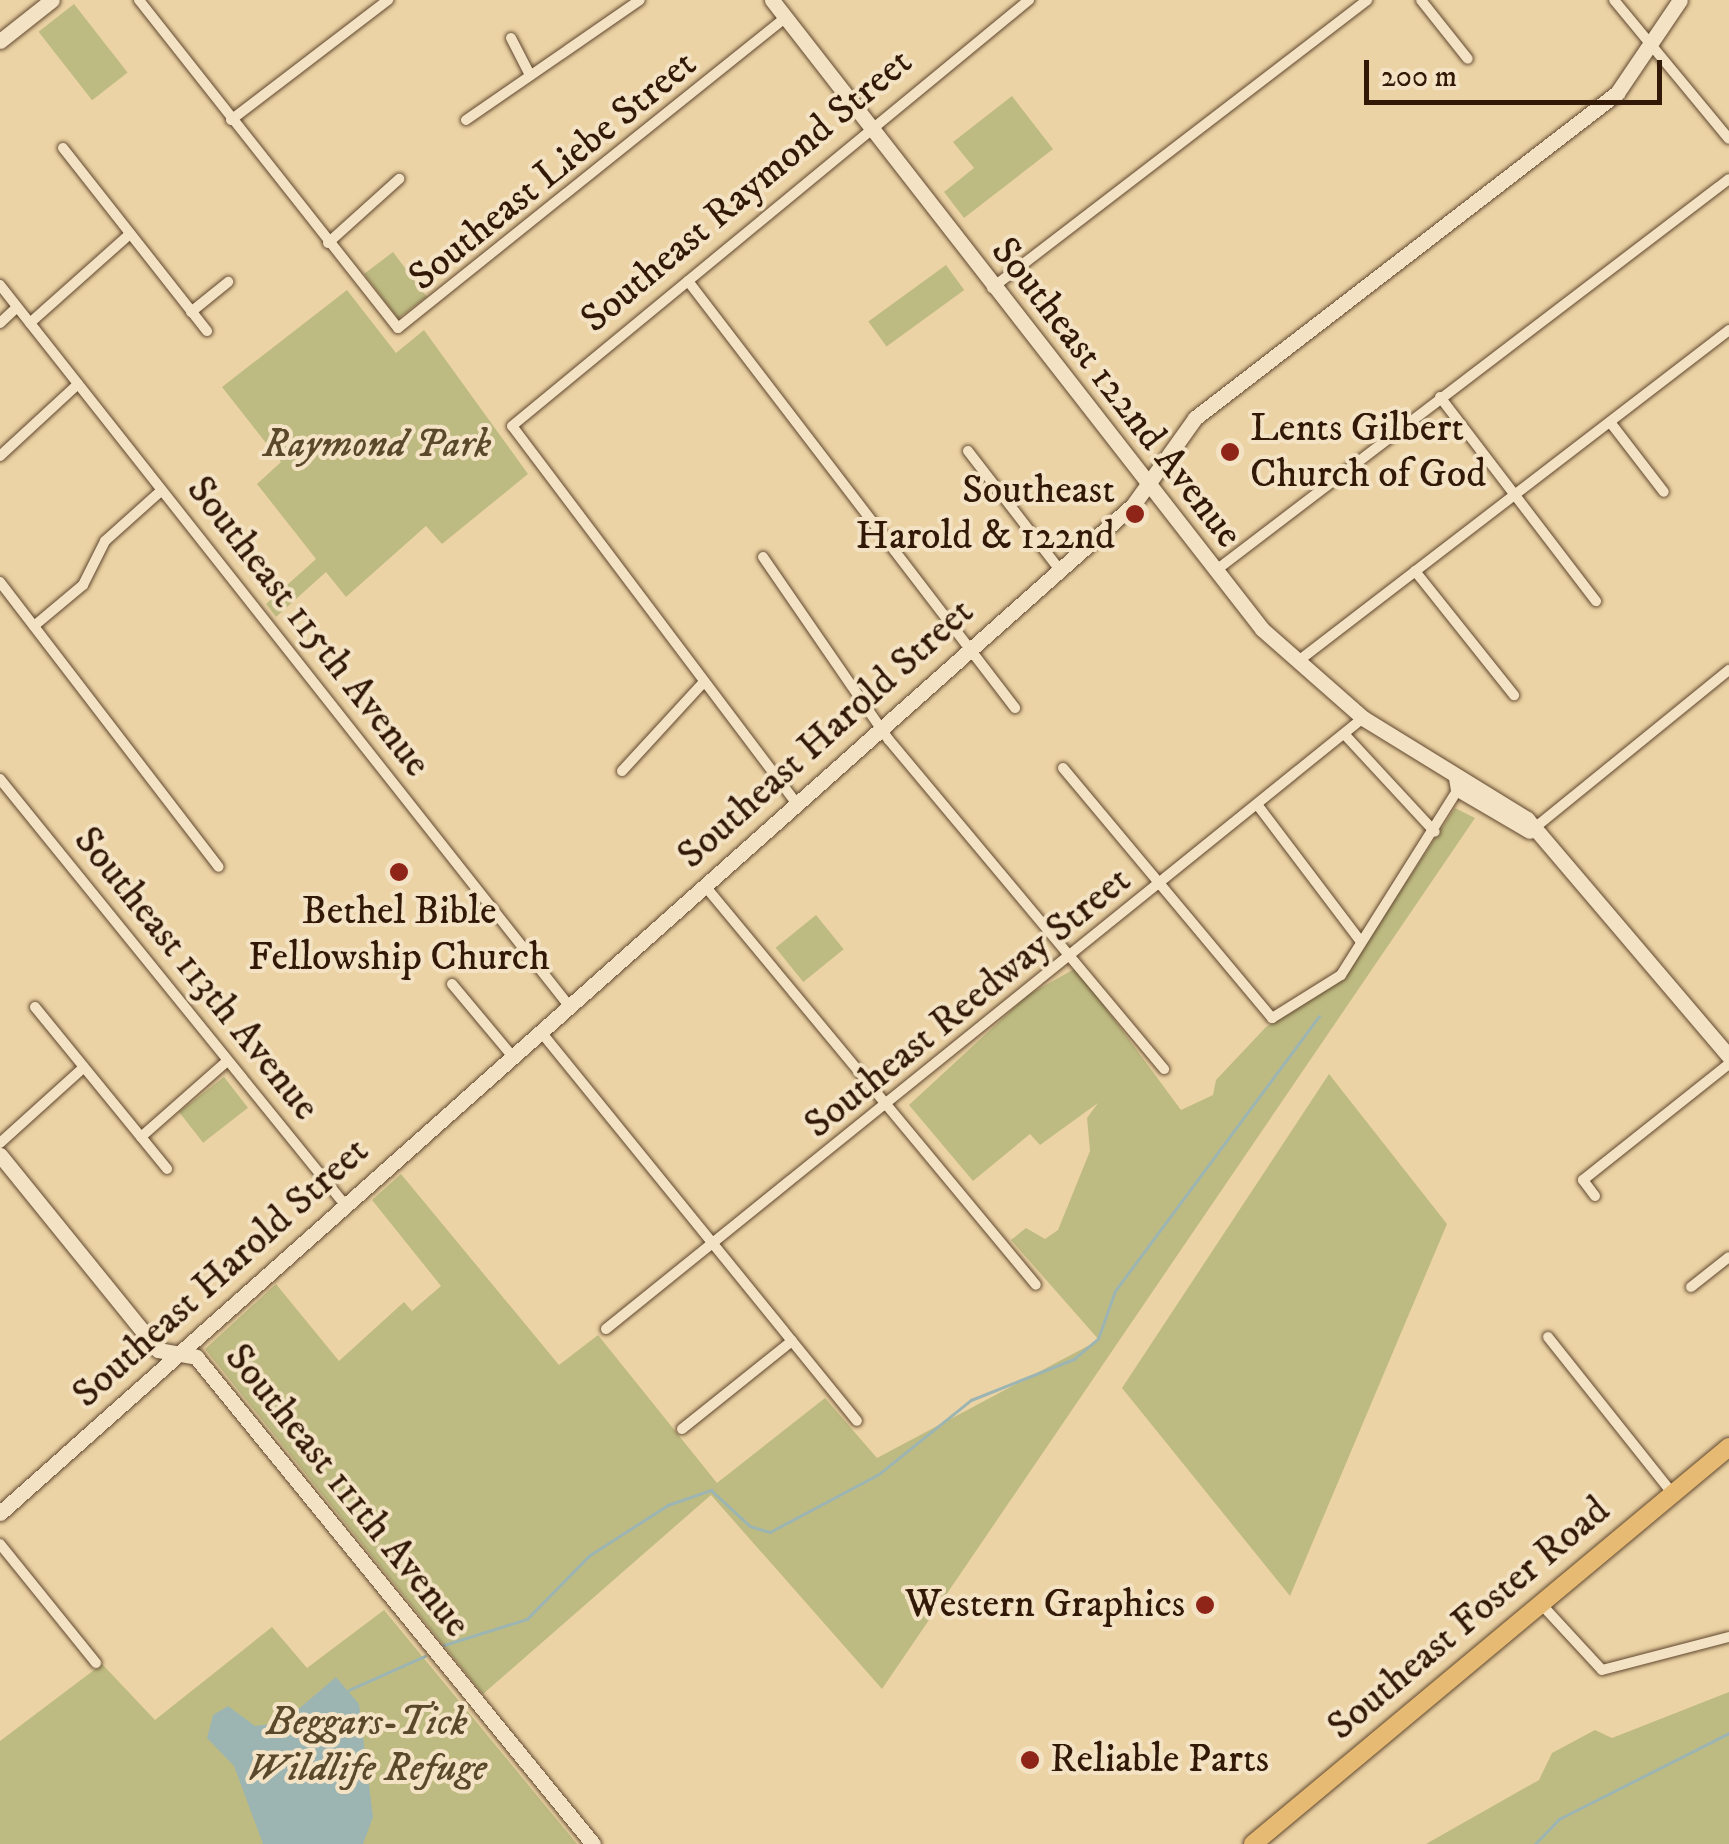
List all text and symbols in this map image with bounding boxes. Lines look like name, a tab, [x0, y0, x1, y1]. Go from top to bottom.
street label: Southeast Raymond Street	[572, 38, 922, 344]
street label: Southeast Liebe Street	[400, 40, 706, 302]
scale bar	[1369, 40, 1666, 102]
text: 200 m	[1381, 59, 1457, 96]
street label: Southeast 122nd Avenue	[980, 228, 1252, 558]
place label: Lents Gilbert Church of God	[1250, 405, 1486, 499]
park label: Raymond Park	[263, 421, 491, 469]
marker: Lents Gilbert Church of God	[1219, 441, 1241, 463]
street label: Southeast 115th Avenue	[176, 467, 440, 787]
place label: Southeast Harold & 122nd	[856, 467, 1115, 561]
marker: Southeast Harold & 122nd	[1124, 503, 1146, 525]
street label: Southeast Harold Street	[668, 588, 984, 880]
street label: Southeast 113th Avenue	[63, 818, 329, 1130]
street label: Southeast Reedway Street	[795, 857, 1141, 1149]
marker: Bethel Bible Fellowship Church	[388, 861, 410, 883]
place label: Bethel Bible Fellowship Church	[248, 888, 550, 982]
street label: Southeast Harold Street	[63, 1127, 379, 1419]
street label: Southeast 111th Avenue	[214, 1335, 480, 1647]
street label: Southeast Foster Road	[1318, 1487, 1620, 1751]
place label: Western Graphics	[905, 1581, 1185, 1629]
marker: Western Graphics	[1194, 1594, 1216, 1616]
park label: Beggars-Tick Wildlife Refuge	[247, 1699, 487, 1793]
place label: Reliable Parts	[1050, 1736, 1269, 1784]
marker: Reliable Parts	[1019, 1749, 1041, 1771]

